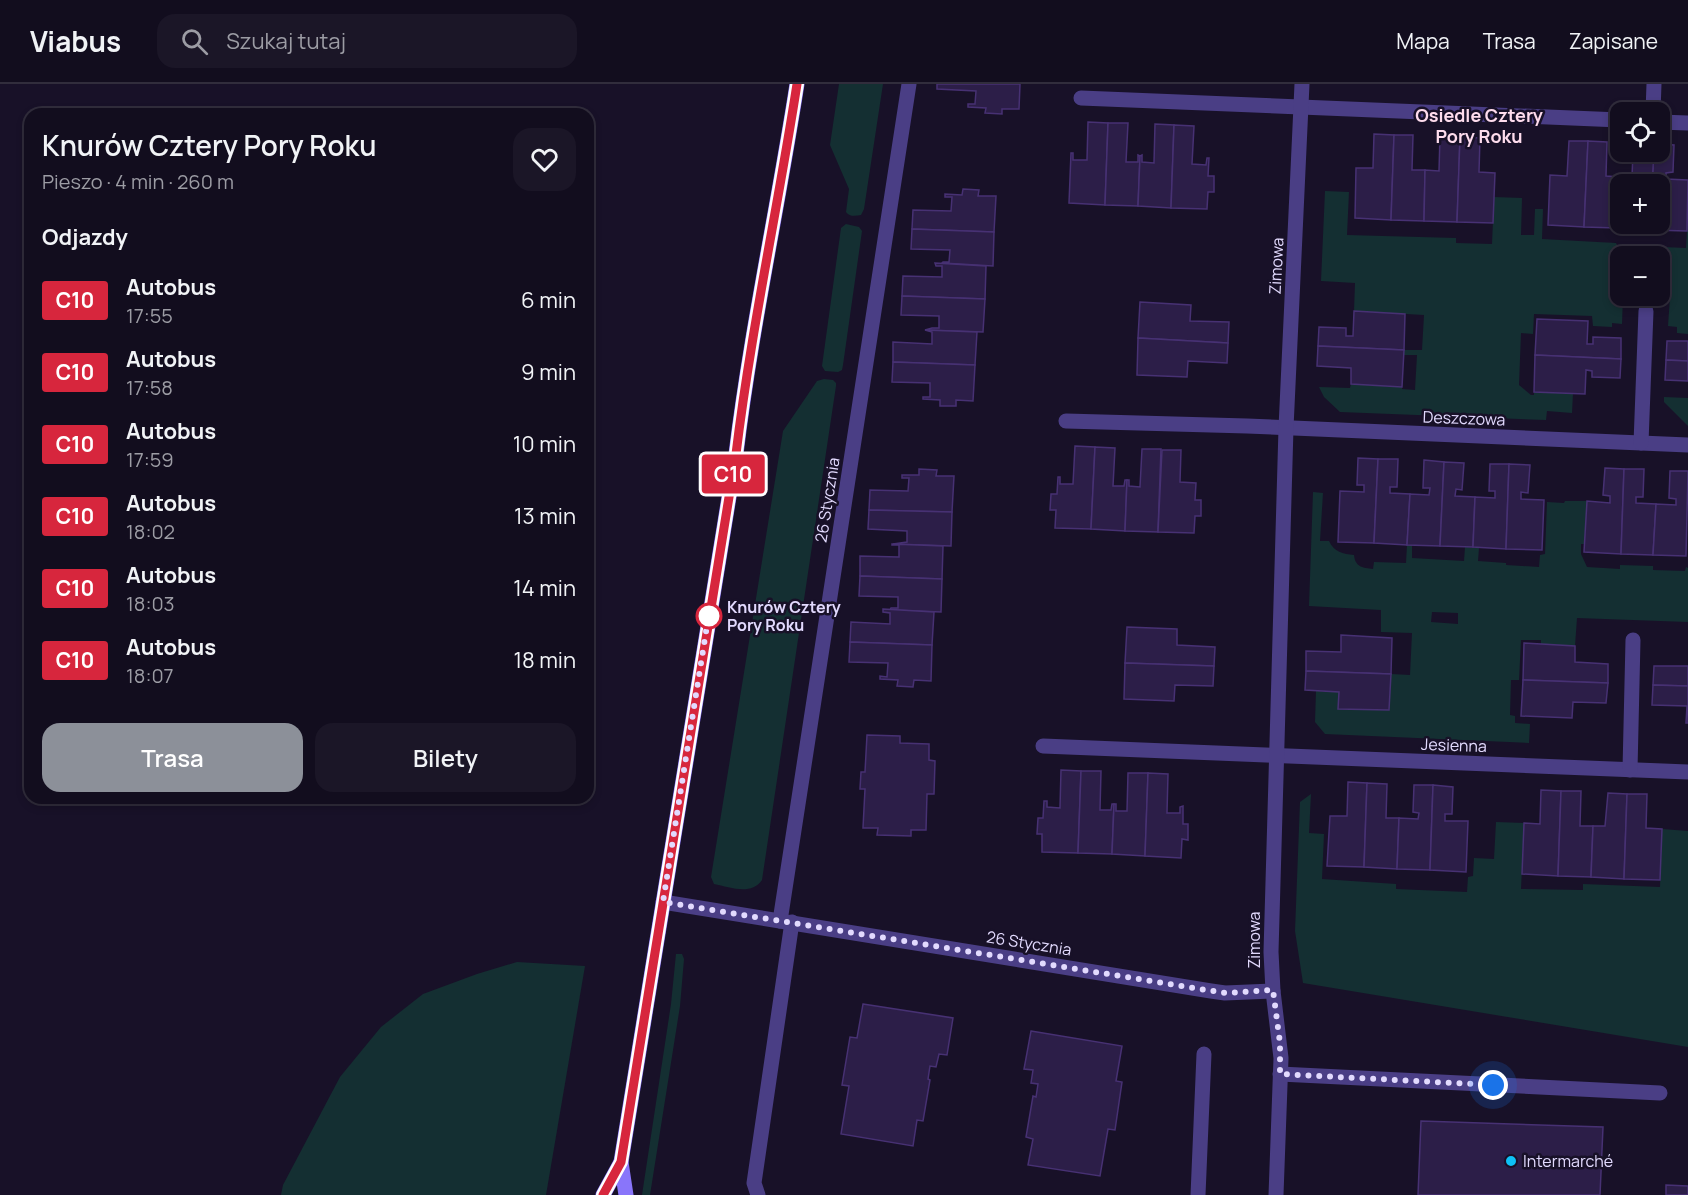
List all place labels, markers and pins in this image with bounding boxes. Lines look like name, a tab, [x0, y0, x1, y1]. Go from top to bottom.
place label: Knurów Cztery Pory Roku	[727, 596, 841, 636]
marker: Knurów Cztery Pory Roku	[696, 603, 722, 629]
place label: Intermarché	[1523, 1150, 1613, 1172]
marker: Intermarché	[1504, 1154, 1518, 1168]

